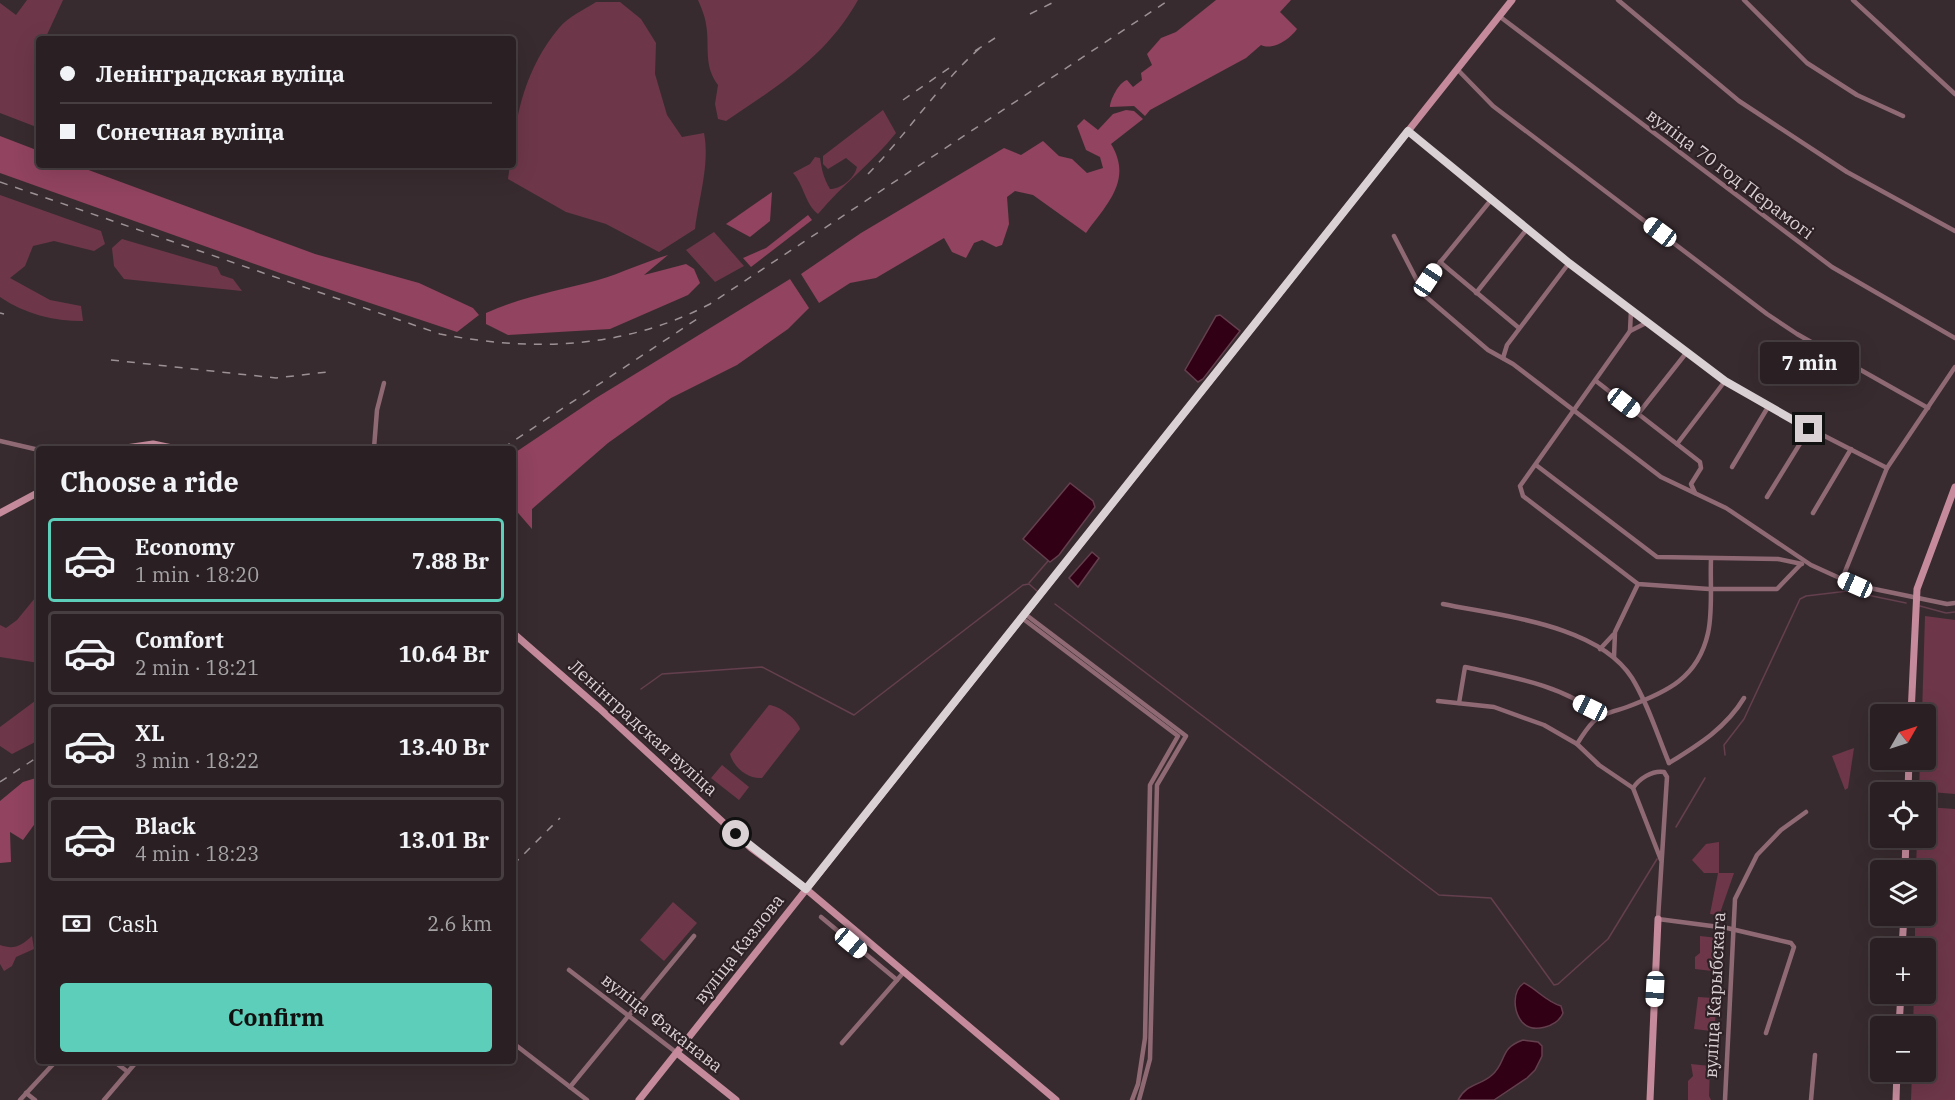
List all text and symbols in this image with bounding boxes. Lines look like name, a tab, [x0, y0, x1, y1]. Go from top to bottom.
text: Ленінградская вуліца	[96, 59, 345, 88]
street label: вуліца 70 год Перамогі	[1642, 103, 1819, 244]
text: Сонечная вуліца	[96, 117, 285, 146]
car	[1640, 214, 1680, 250]
car	[1410, 260, 1446, 300]
callout: 7 min	[1760, 342, 1858, 384]
text: 7 min	[1782, 349, 1838, 376]
car	[1604, 385, 1644, 421]
route end	[1795, 415, 1822, 442]
text: Choose a ride	[60, 464, 239, 499]
text: Economy	[135, 532, 235, 561]
icon: car	[63, 533, 117, 587]
text: 7.88 Br	[412, 546, 489, 575]
text: 1 min · 18:20	[135, 561, 259, 588]
car	[1835, 569, 1875, 601]
text: Comfort	[135, 625, 224, 654]
icon: car	[63, 626, 117, 680]
text: 10.64 Br	[399, 639, 489, 668]
text: 2 min · 18:21	[135, 654, 259, 681]
street label: Ленінградская вуліца	[564, 654, 723, 801]
car	[1570, 692, 1610, 724]
north arrow	[1870, 704, 1936, 770]
map controls	[1870, 704, 1936, 1082]
text: XL	[135, 718, 165, 747]
icon: car	[63, 719, 117, 773]
text: 13.40 Br	[399, 732, 489, 761]
text: 3 min · 18:22	[135, 747, 259, 774]
button: locate	[1870, 782, 1936, 848]
text: Black	[135, 811, 196, 840]
icon: car	[63, 812, 117, 866]
route start	[722, 820, 749, 847]
text: 13.01 Br	[399, 825, 489, 854]
text: 4 min · 18:23	[135, 840, 259, 867]
button: layers	[1870, 860, 1936, 926]
street label: вуліца Казлова	[689, 889, 789, 1008]
icon: cash	[60, 907, 93, 940]
text: Cash	[108, 909, 159, 938]
text: 2.6 km	[427, 910, 492, 937]
street label: вуліца Карыбскага	[1699, 911, 1730, 1079]
car	[831, 925, 871, 961]
button: +	[1870, 938, 1936, 1004]
street label: вуліца Факанава	[597, 968, 728, 1077]
car	[1645, 971, 1665, 1007]
button: Confirm	[60, 983, 492, 1052]
button: −	[1870, 1016, 1936, 1082]

